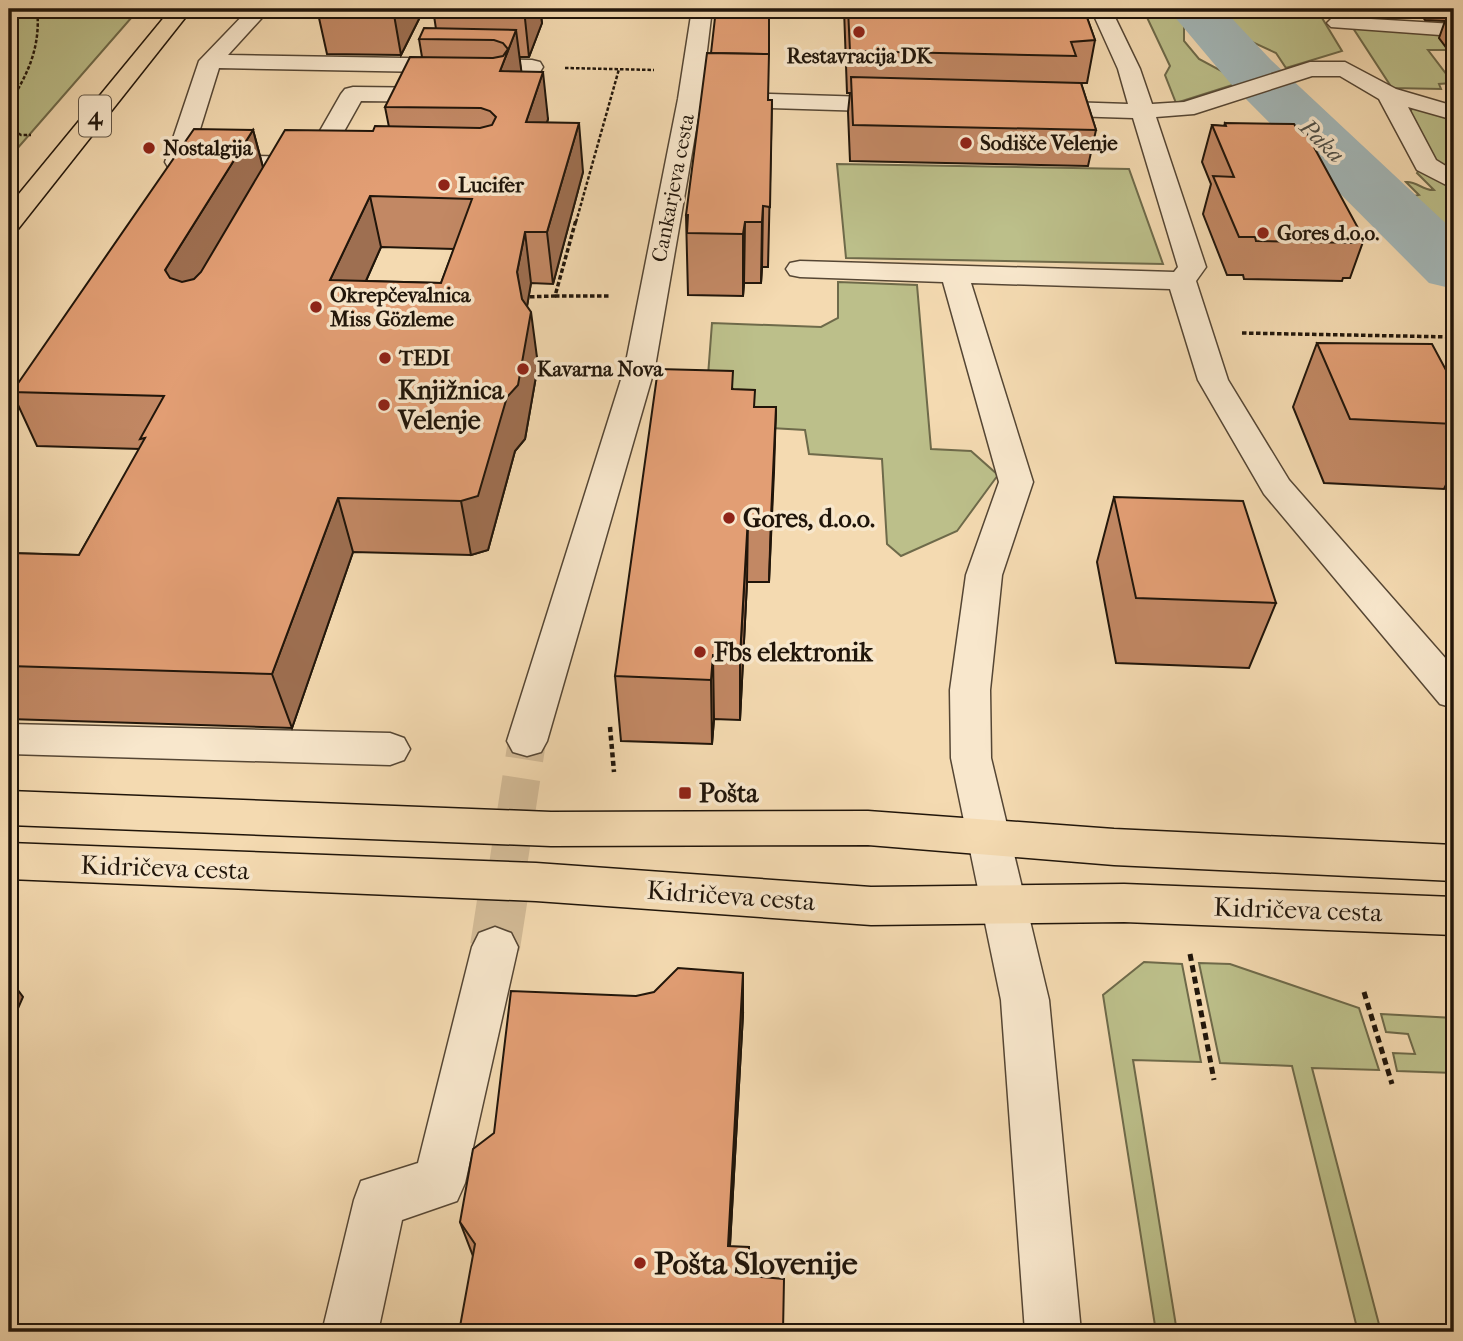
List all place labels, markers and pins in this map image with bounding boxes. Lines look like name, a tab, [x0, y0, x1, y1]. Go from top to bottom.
marker: Restavracija DK	[851, 24, 867, 40]
place label: Restavracija DK	[786, 44, 933, 68]
place label: Sodišče Velenje	[980, 131, 1118, 155]
marker: Sodišče Velenje	[958, 135, 974, 151]
place label: Nostalgija	[163, 136, 254, 160]
marker: Nostalgija	[141, 140, 157, 156]
place label: Lucifer	[458, 173, 525, 197]
marker: Lucifer	[436, 177, 452, 193]
place label: Gores d.o.o.	[1277, 221, 1379, 245]
marker: Gores d.o.o.	[1255, 225, 1271, 241]
place label: Okrepčevalnica Miss Gözleme	[329, 283, 472, 331]
marker: Okrepčevalnica Miss Gözleme	[308, 299, 324, 315]
place label: TEDI	[398, 346, 451, 370]
marker: TEDI	[377, 350, 393, 366]
place label: Kavarna Nova	[537, 357, 664, 381]
marker: Kavarna Nova	[515, 361, 531, 377]
place label: Knjižnica Velenje	[397, 375, 505, 436]
marker: Knjižnica Velenje	[376, 397, 392, 413]
place label: Gores, d.o.o.	[743, 503, 875, 534]
marker: Gores, d.o.o.	[721, 510, 737, 526]
place label: Fbs elektronik	[713, 637, 874, 668]
marker: Fbs elektronik	[692, 644, 708, 660]
place label: Pošta	[699, 778, 759, 809]
marker: Pošta	[677, 785, 693, 801]
place label: Pošta Slovenije	[654, 1245, 858, 1282]
marker: Pošta Slovenije	[632, 1255, 648, 1271]

